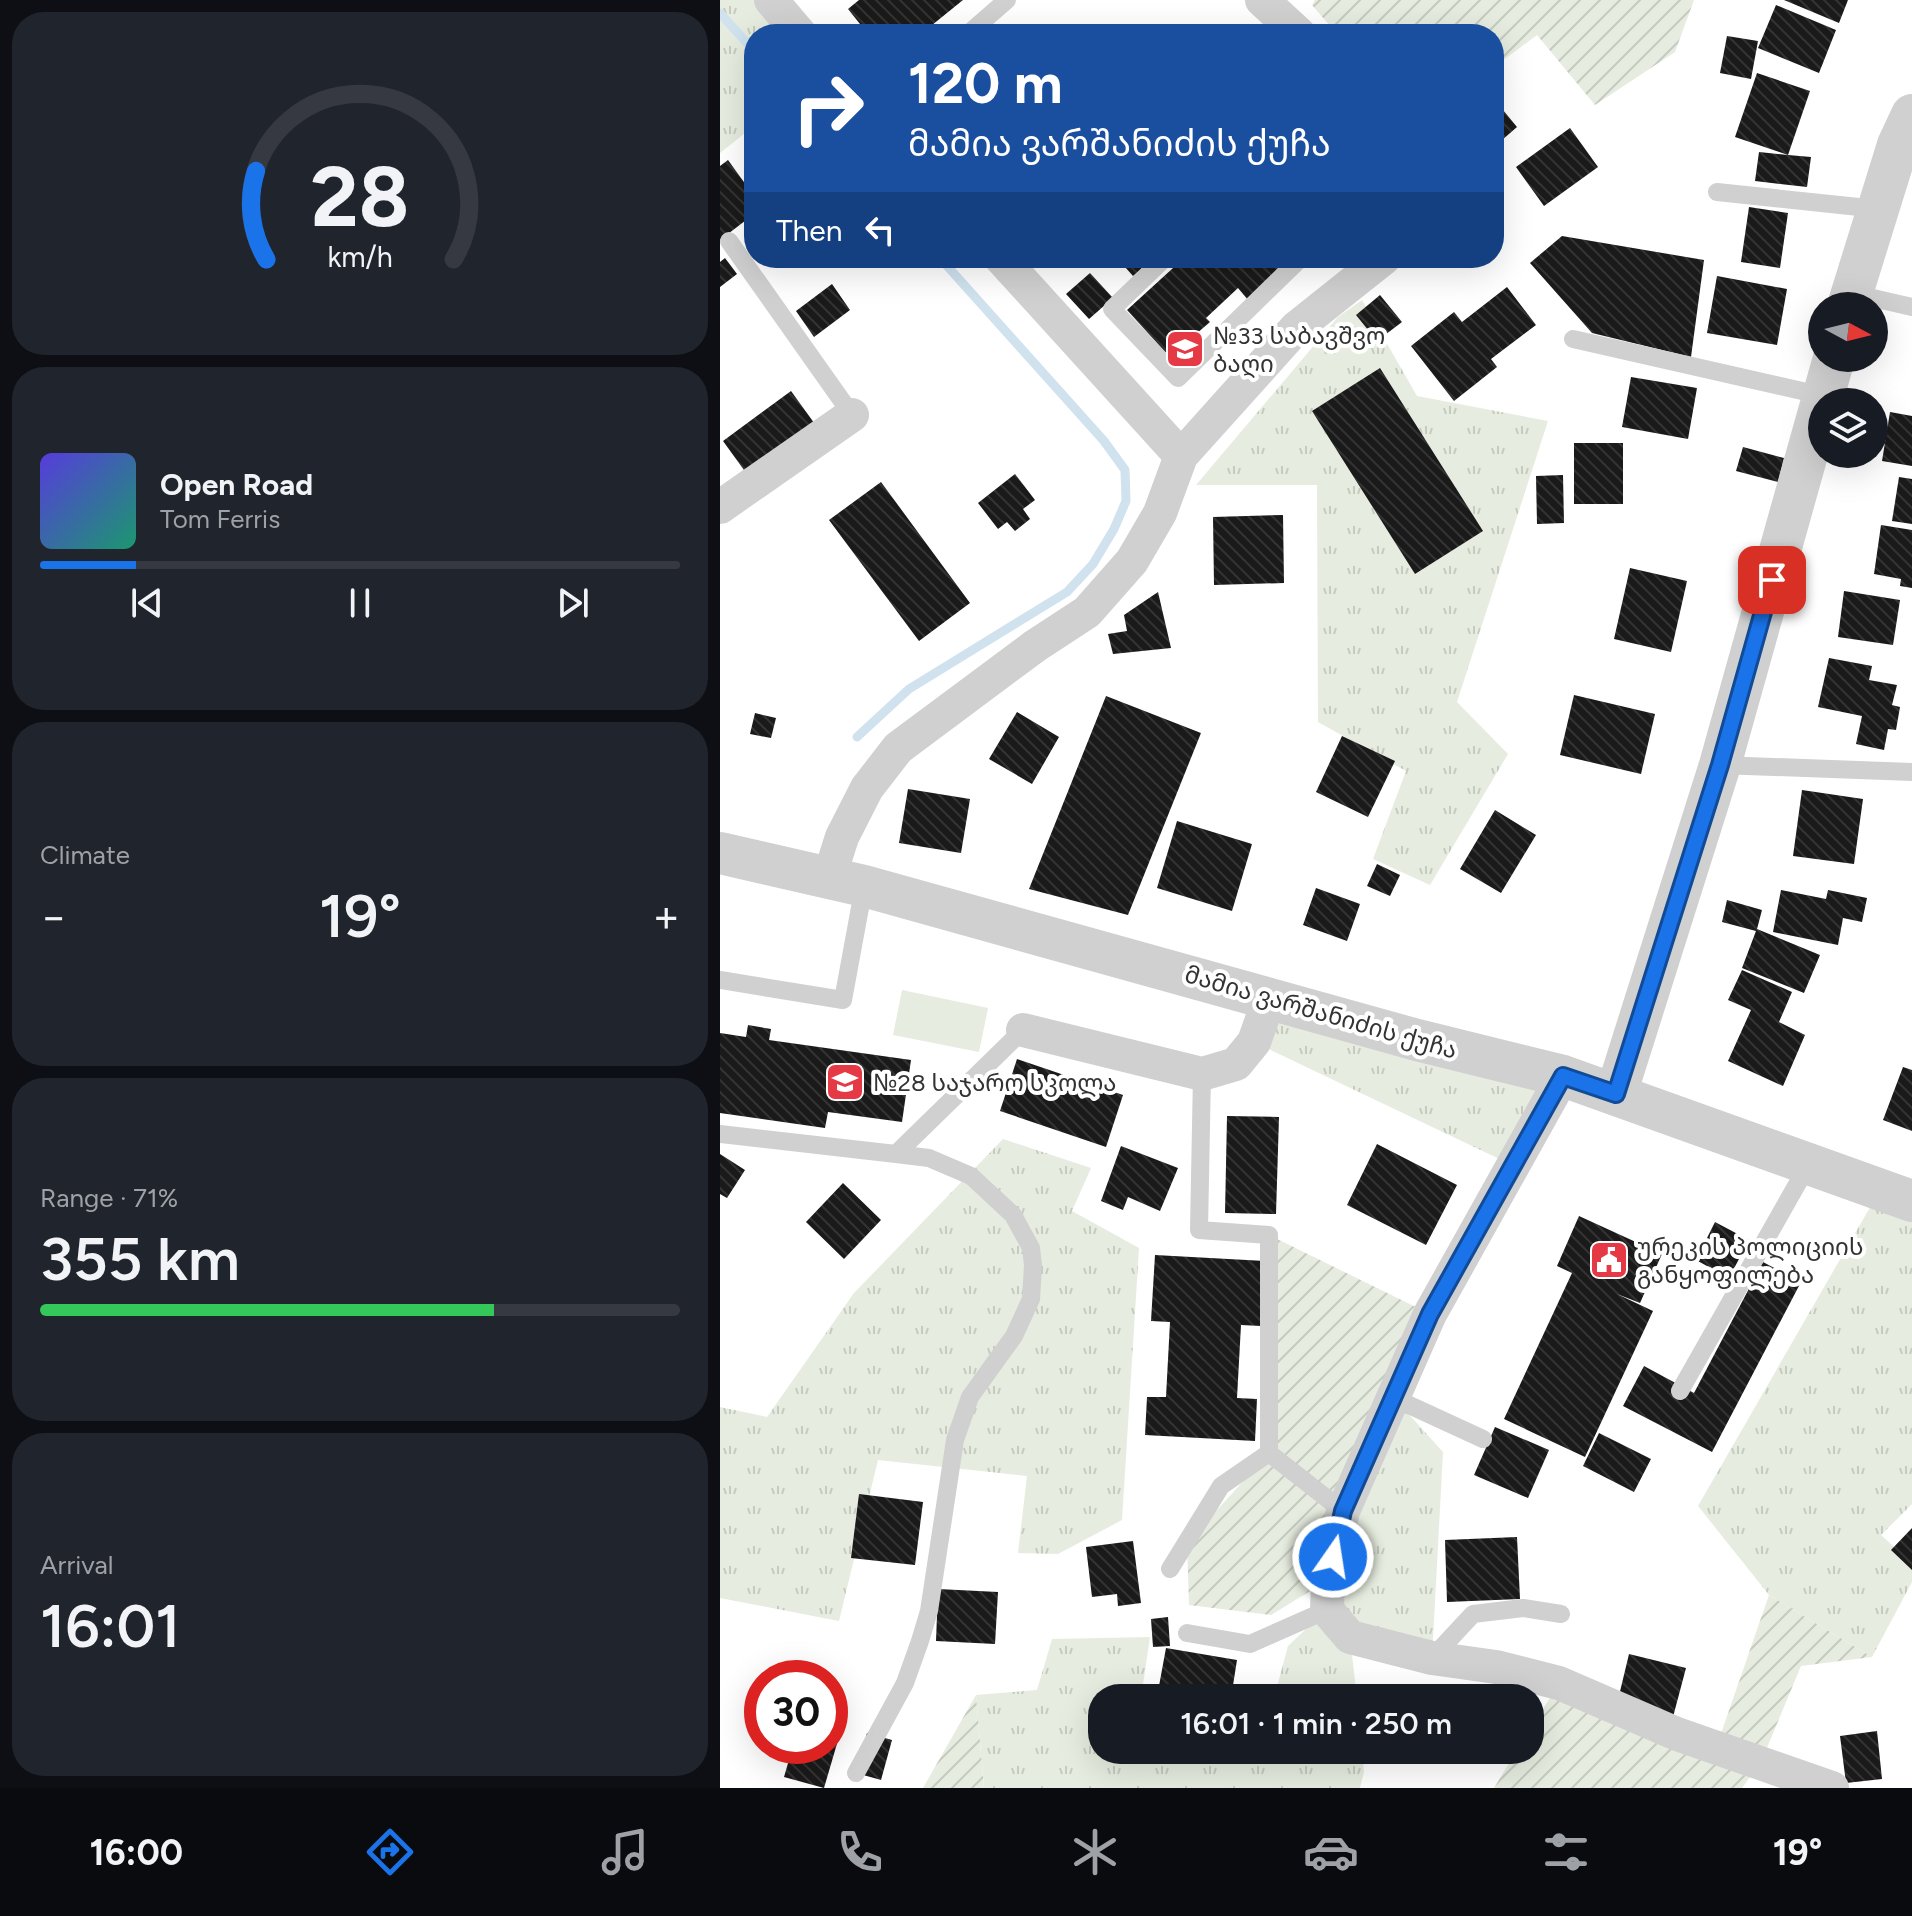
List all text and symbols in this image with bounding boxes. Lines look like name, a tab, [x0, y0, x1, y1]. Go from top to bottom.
text: 120 m	[908, 50, 1063, 117]
icon: right	[776, 56, 880, 160]
text: მამია ვარშანიძის ქუჩა	[908, 122, 1331, 165]
text: 28	[310, 146, 410, 246]
icon: left	[858, 208, 902, 252]
text: Then	[776, 212, 842, 249]
text: km/h	[327, 240, 393, 274]
north arrow	[1808, 292, 1888, 372]
map controls	[1808, 292, 1888, 468]
place label: №33 საბავშვო ბაღი	[1213, 321, 1385, 379]
school or university icon: №33 საბავშვო ბაღი	[1164, 328, 1206, 370]
button: layers	[1808, 388, 1888, 468]
text: Open Road	[160, 466, 313, 503]
text: Tom Ferris	[160, 503, 280, 535]
pin	[1738, 546, 1806, 614]
icon: arrive	[1750, 558, 1794, 602]
icon: previous	[125, 581, 169, 625]
icon: pause	[338, 581, 382, 625]
icon: next	[551, 581, 595, 625]
text: Climate	[40, 839, 130, 871]
text: 19°	[319, 880, 401, 952]
text: −	[40, 890, 67, 943]
text: +	[653, 890, 680, 943]
street label: მამია ვარშანიძის ქუჩა	[1182, 959, 1460, 1065]
school or university icon: №28 საჯარო სკოლა	[824, 1061, 866, 1103]
place label: №28 საჯარო სკოლა	[873, 1068, 1117, 1097]
text: Range · 71%	[40, 1182, 178, 1214]
text: 355 km	[40, 1223, 240, 1295]
place label: ურეკის პოლიციის განყოფილება	[1637, 1232, 1863, 1289]
public building icon: ურეკის პოლიციის განყოფილება	[1588, 1239, 1630, 1281]
position arrow	[1291, 1515, 1375, 1599]
text: Arrival	[40, 1549, 113, 1581]
text: 16:01	[40, 1590, 180, 1662]
speed limit sign: 30	[744, 1660, 848, 1764]
text: 16:01 · 1 min · 250 m	[1180, 1705, 1452, 1742]
icon: directions	[362, 1824, 418, 1880]
icon: music	[597, 1824, 653, 1880]
icon: phone	[832, 1824, 888, 1880]
icon: climate	[1067, 1824, 1123, 1880]
icon: car	[1303, 1824, 1359, 1880]
icon: filters	[1538, 1824, 1594, 1880]
text: 16:00	[90, 1831, 183, 1874]
text: 19°	[1773, 1831, 1822, 1874]

